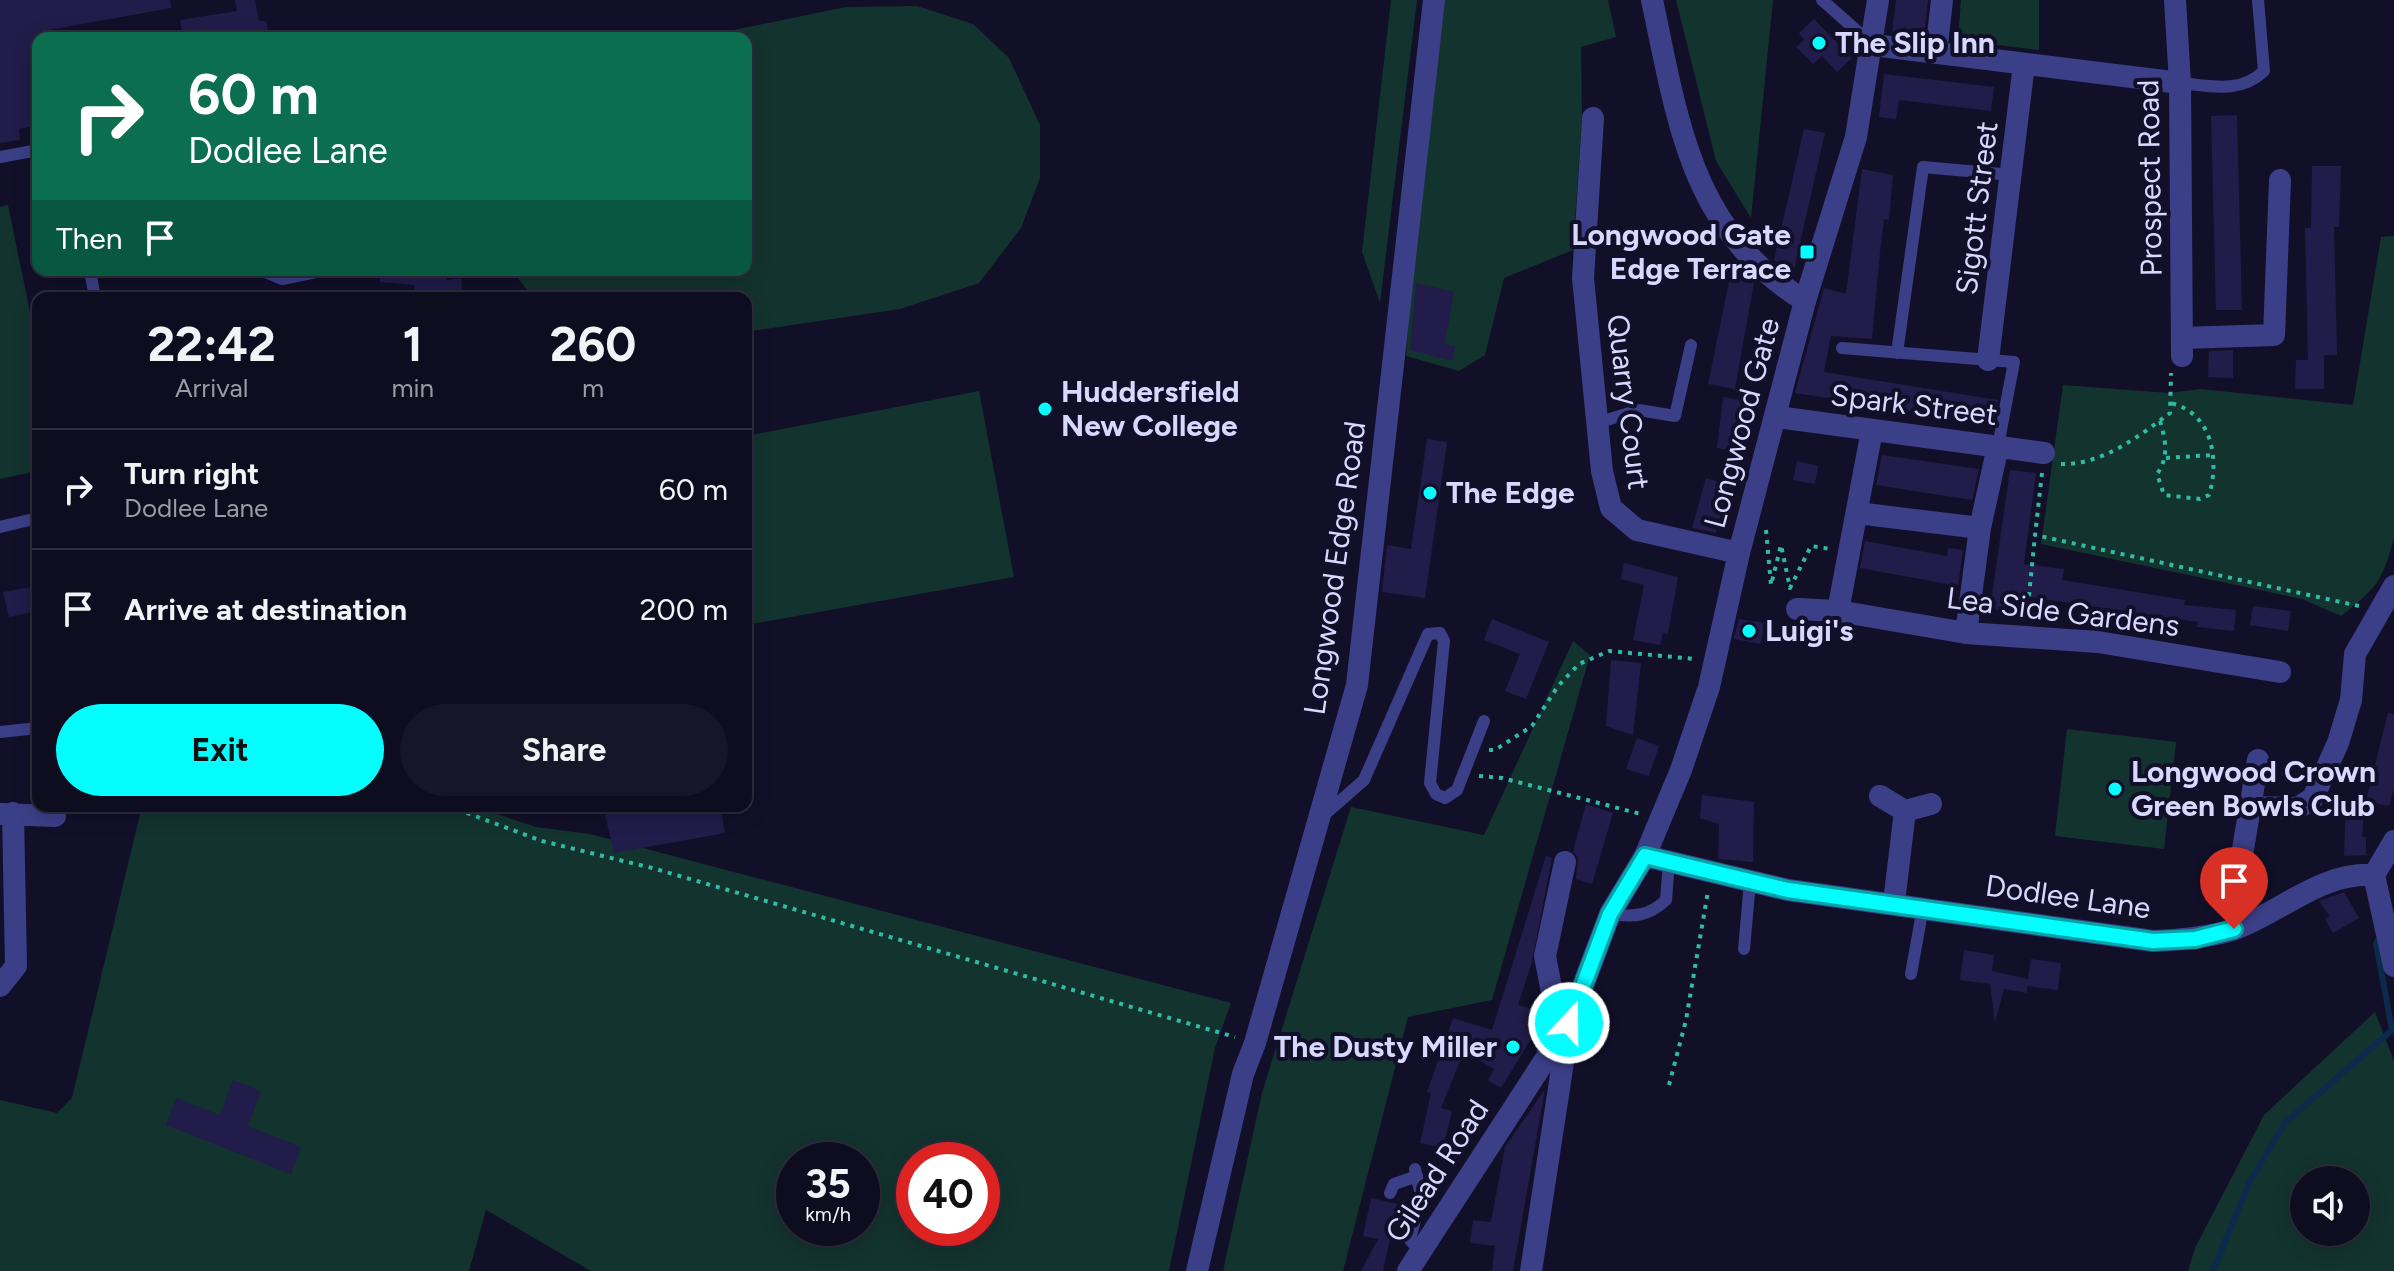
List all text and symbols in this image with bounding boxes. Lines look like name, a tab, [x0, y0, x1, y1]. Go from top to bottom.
place label: The Slip Inn	[1835, 24, 1995, 61]
marker: The Slip Inn	[1810, 34, 1828, 52]
text: 60 m	[188, 61, 319, 128]
icon: right	[56, 64, 160, 168]
street label: Prospect Road	[2129, 79, 2170, 277]
street label: Sigott Street	[1948, 119, 2005, 297]
text: Dodlee Lane	[188, 129, 388, 172]
icon: arrive	[138, 216, 182, 260]
place label: Longwood Gate Edge Terrace	[1571, 216, 1791, 287]
text: Then	[56, 220, 122, 257]
marker: Longwood Gate Edge Terrace	[1798, 243, 1816, 261]
street label: Quarry Court	[1599, 312, 1658, 492]
street label: Longwood Gate	[1696, 314, 1787, 532]
text: 22:42	[148, 315, 276, 373]
text: 1	[403, 315, 423, 373]
text: 260	[550, 315, 636, 373]
text: Arrival	[175, 372, 248, 404]
text: min	[391, 372, 434, 404]
text: m	[582, 372, 604, 404]
place label: Huddersfield New College	[1061, 373, 1240, 444]
street label: Spark Street	[1829, 376, 1999, 433]
marker: Huddersfield New College	[1036, 400, 1054, 418]
street label: Longwood Edge Road	[1296, 419, 1373, 717]
text: Turn right	[124, 455, 259, 492]
icon: right	[56, 467, 100, 511]
text: 60 m	[659, 471, 728, 508]
place label: The Edge	[1446, 474, 1575, 511]
marker: The Edge	[1421, 484, 1439, 502]
text: Dodlee Lane	[124, 492, 268, 524]
street label: Lea Side Gardens	[1944, 579, 2182, 644]
icon: arrive	[56, 587, 100, 631]
text: Arrive at destination	[124, 591, 407, 628]
text: 200 m	[640, 591, 728, 628]
place label: Luigi's	[1765, 612, 1853, 649]
marker: Luigi's	[1740, 622, 1758, 640]
button: Exit	[56, 704, 384, 796]
button: Share	[400, 704, 728, 796]
place label: Longwood Crown Green Bowls Club	[2131, 753, 2376, 824]
marker: Longwood Crown Green Bowls Club	[2106, 780, 2124, 798]
pin	[2200, 847, 2268, 929]
icon: arrive	[2212, 859, 2256, 903]
street label: Dodlee Lane	[1983, 867, 2153, 926]
position arrow	[1527, 981, 1611, 1065]
place label: The Dusty Miller	[1274, 1028, 1497, 1065]
marker: The Dusty Miller	[1504, 1038, 1522, 1056]
street label: Gilead Road	[1377, 1093, 1496, 1249]
speed limit sign: 40	[896, 1142, 1000, 1246]
text: 35	[805, 1160, 851, 1208]
map controls	[2290, 1166, 2370, 1246]
button: sound	[2290, 1166, 2370, 1246]
text: km/h	[805, 1202, 851, 1226]

